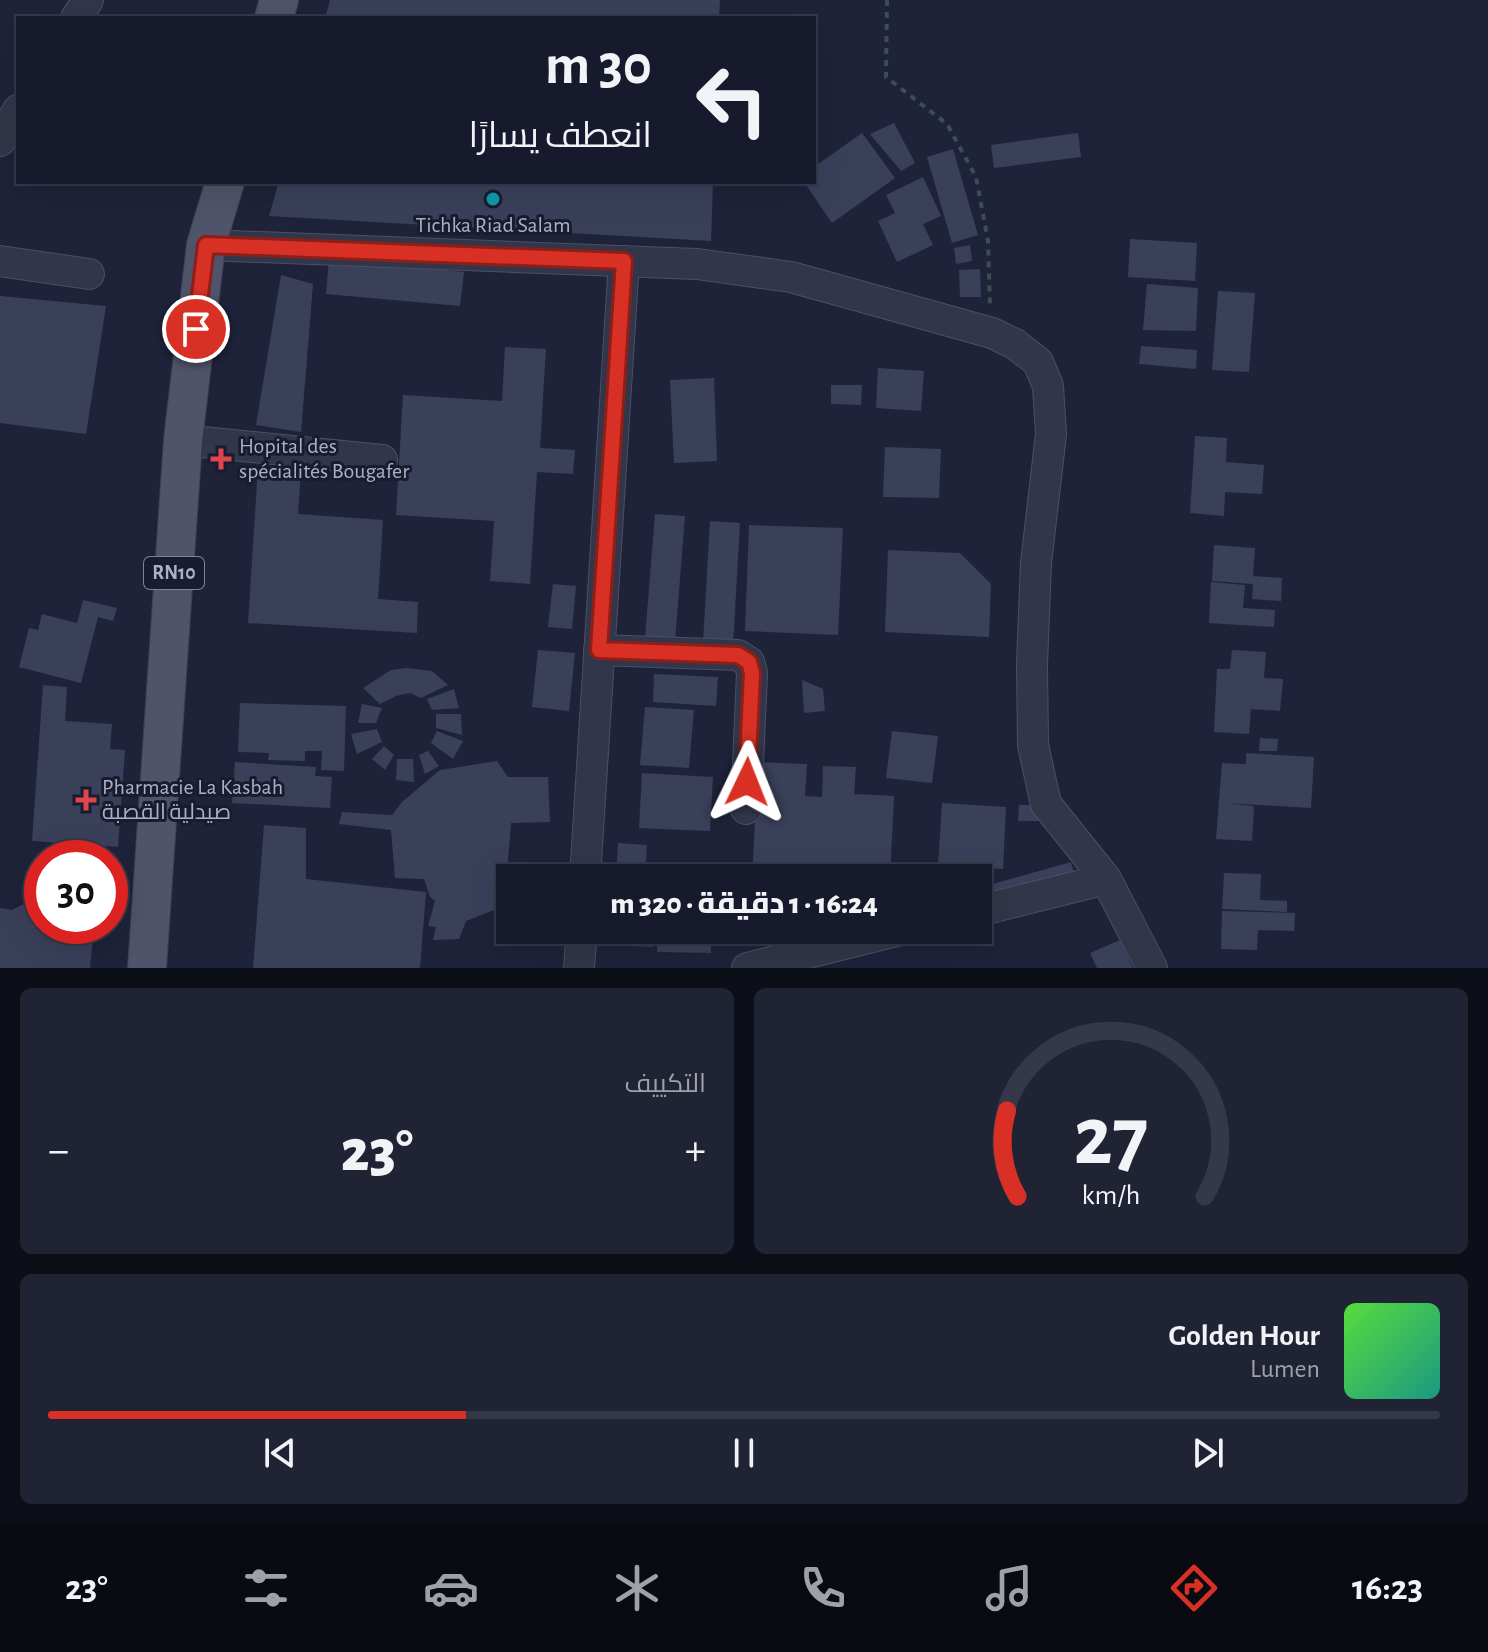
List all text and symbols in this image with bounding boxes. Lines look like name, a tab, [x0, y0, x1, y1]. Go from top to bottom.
text: 30 m	[545, 38, 652, 94]
icon: left	[680, 48, 784, 152]
text: انعطف يسارًا	[469, 118, 652, 154]
marker: Tichka Riad Salam	[484, 190, 502, 208]
place label: Tichka Riad Salam	[415, 214, 571, 236]
pin	[162, 295, 230, 363]
icon: arrive	[174, 307, 218, 351]
place label: Hopital des spécialités Bougafer	[239, 435, 409, 482]
marker: Hopital des spécialités Bougafer	[210, 448, 232, 470]
road number: RN10	[144, 557, 204, 589]
position arrow	[705, 740, 789, 824]
place label: Pharmacie La Kasbah صيدلية القصبة	[102, 776, 283, 823]
marker: Pharmacie La Kasbah صيدلية القصبة	[77, 791, 95, 809]
speed limit sign: 30	[24, 840, 128, 944]
text: 16:24 · 1 دقيقة · 320 m	[610, 889, 878, 919]
text: التكييف	[624, 1071, 706, 1097]
text: 27	[1073, 1096, 1149, 1180]
text: 23°	[341, 1122, 413, 1182]
text: −	[48, 1129, 69, 1173]
text: +	[685, 1129, 706, 1173]
text: km/h	[1082, 1181, 1140, 1210]
text: Golden Hour	[1168, 1321, 1320, 1351]
text: Lumen	[1250, 1356, 1320, 1382]
icon: previous	[258, 1431, 302, 1475]
icon: pause	[722, 1431, 766, 1475]
icon: next	[1186, 1431, 1230, 1475]
icon: filters	[238, 1560, 294, 1616]
icon: car	[423, 1560, 479, 1616]
icon: climate	[609, 1560, 665, 1616]
icon: phone	[795, 1560, 851, 1616]
icon: music	[981, 1560, 1037, 1616]
icon: directions	[1166, 1560, 1222, 1616]
text: 23°	[65, 1570, 108, 1606]
text: 16:23	[1352, 1570, 1423, 1606]

